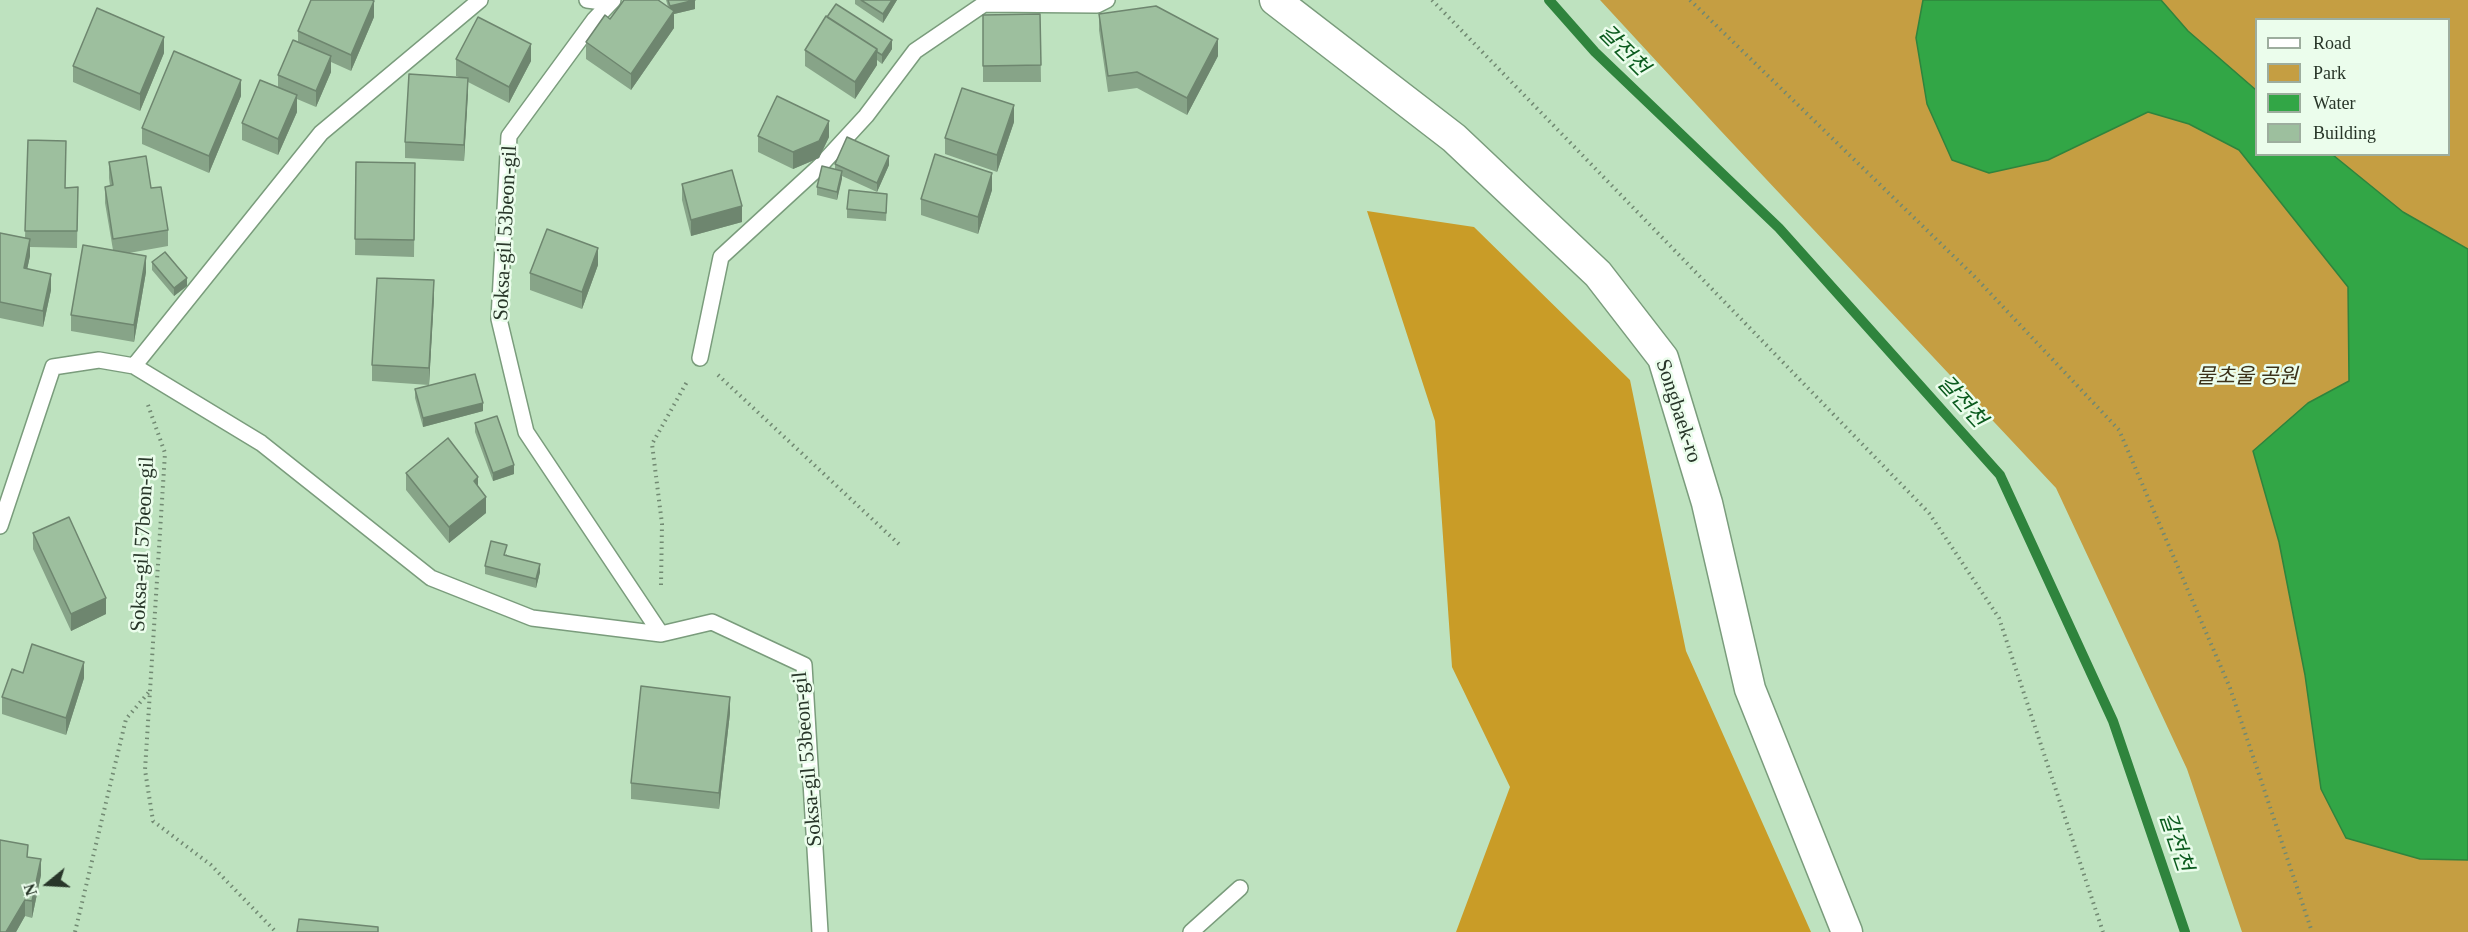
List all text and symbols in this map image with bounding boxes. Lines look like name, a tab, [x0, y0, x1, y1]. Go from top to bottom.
legend	[2255, 18, 2450, 156]
water label: 갈전천	[1592, 20, 1654, 82]
text: Road	[2313, 33, 2351, 53]
text: Park	[2313, 63, 2346, 83]
text: Water	[2313, 93, 2356, 113]
text: Building	[2313, 123, 2376, 143]
street label: Soksa-gil 53beon-gil	[489, 145, 523, 321]
street label: Songbaek-ro	[1649, 356, 1707, 466]
park label: 물초울 공원	[2196, 364, 2298, 390]
water label: 갈전천	[1931, 371, 1991, 433]
street label: Soksa-gil 57beon-gil	[126, 456, 160, 632]
street label: Soksa-gil 53beon-gil	[788, 670, 828, 848]
water label: 갈전천	[2153, 809, 2197, 875]
north arrow	[18, 854, 78, 914]
text: N	[21, 882, 40, 898]

